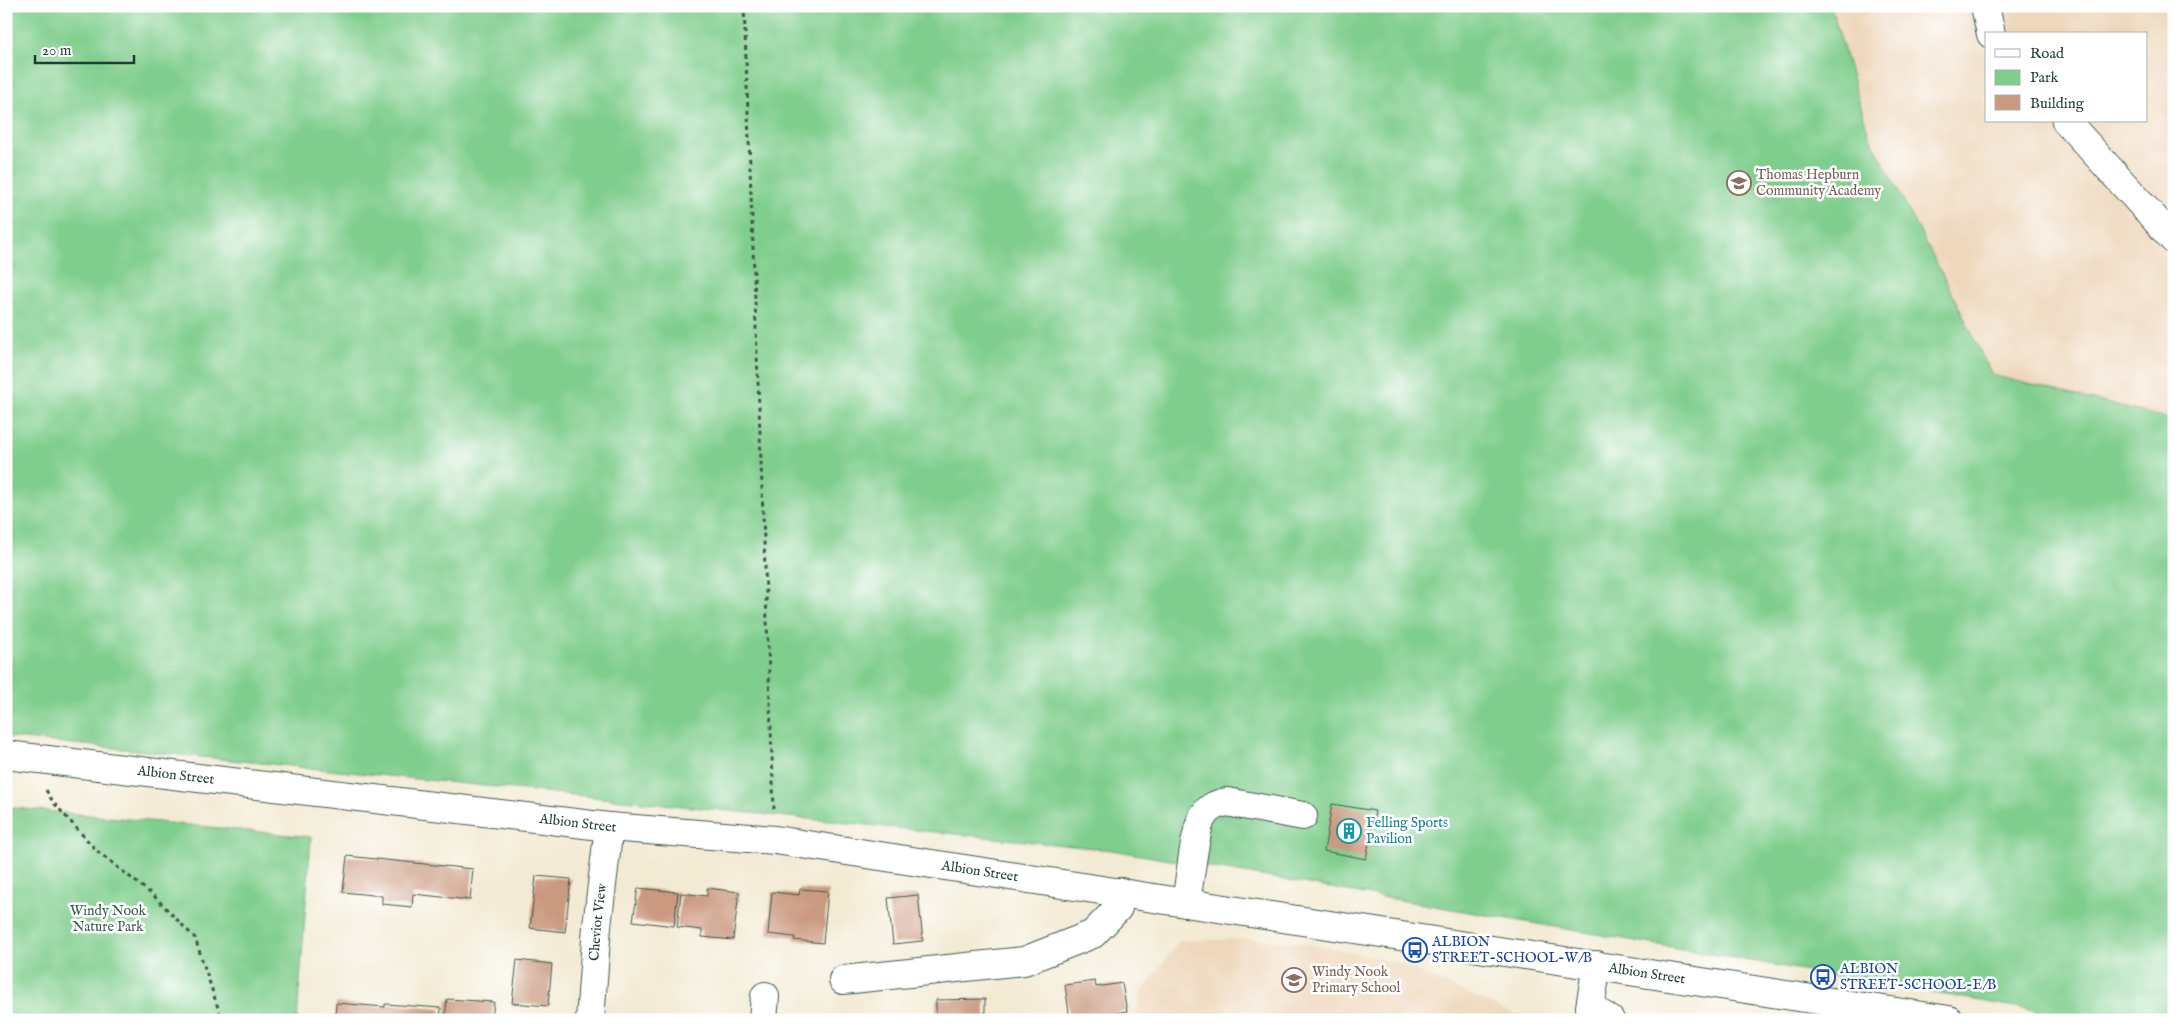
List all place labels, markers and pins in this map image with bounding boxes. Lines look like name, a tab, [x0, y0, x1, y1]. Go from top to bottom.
place label: Thomas Hepburn Community Academy	[1756, 166, 1881, 200]
school or university icon: Thomas Hepburn Community Academy	[1726, 170, 1752, 196]
place label: Felling Sports Pavilion	[1366, 814, 1448, 848]
building icon: Felling Sports Pavilion	[1336, 818, 1362, 844]
place label: ALBION STREET-SCHOOL-W/B	[1431, 933, 1592, 967]
bus stop icon: ALBION STREET-SCHOOL-W/B	[1402, 937, 1428, 963]
place label: ALBION STREET-SCHOOL-E/B	[1839, 960, 1996, 994]
place label: Windy Nook Primary School	[1312, 963, 1401, 997]
bus stop icon: ALBION STREET-SCHOOL-E/B	[1810, 964, 1836, 990]
school or university icon: Windy Nook Primary School	[1281, 967, 1307, 993]

